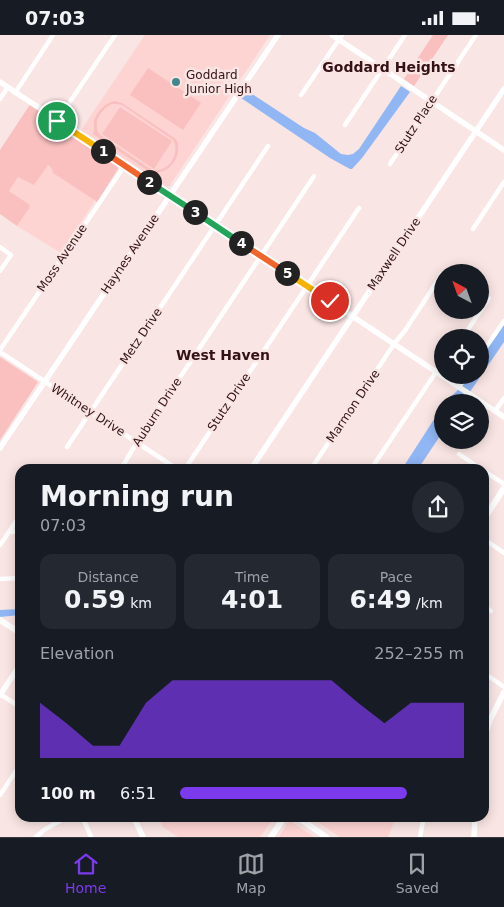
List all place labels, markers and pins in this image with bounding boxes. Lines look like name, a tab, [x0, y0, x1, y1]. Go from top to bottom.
place label: Goddard Junior High	[185, 68, 252, 96]
marker: Goddard Junior High	[170, 76, 182, 88]
pin	[36, 100, 78, 142]
pin: 1	[90, 139, 116, 163]
pin: 2	[136, 169, 162, 195]
pin: 3	[182, 199, 208, 225]
pin: 4	[228, 231, 254, 255]
pin: 5	[274, 261, 300, 285]
pin	[309, 280, 351, 322]

